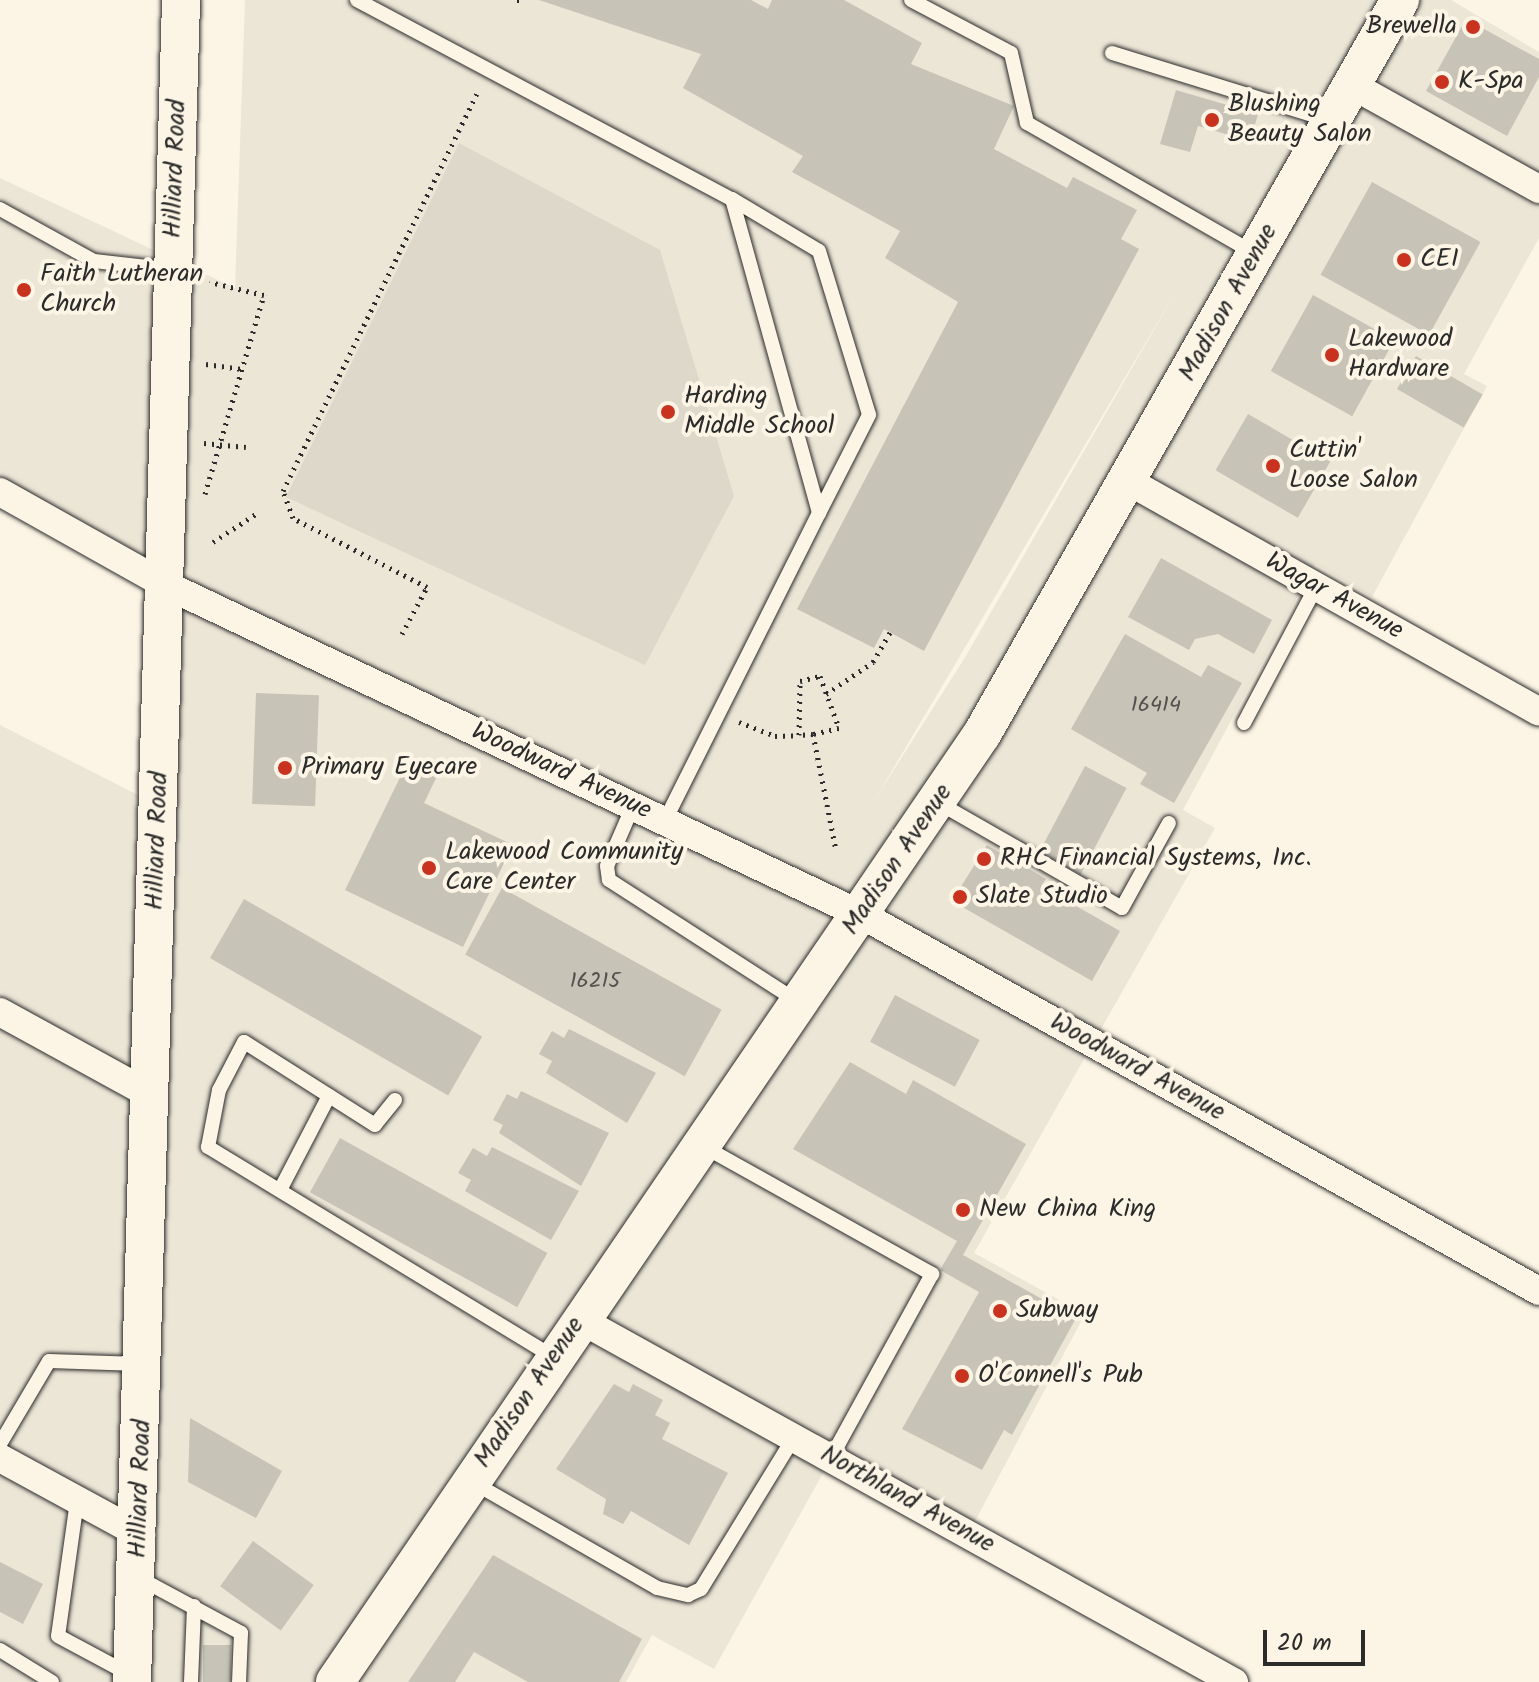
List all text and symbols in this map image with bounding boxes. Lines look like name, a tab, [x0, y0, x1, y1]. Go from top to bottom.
place label: Brewella	[1366, 11, 1457, 43]
marker: Brewella	[1464, 18, 1482, 36]
place label: K-Spa	[1458, 66, 1524, 98]
marker: K-Spa	[1433, 73, 1451, 91]
place label: Blushing Beauty Salon	[1228, 89, 1372, 150]
street label: Hilliard Road	[158, 99, 194, 239]
marker: Blushing Beauty Salon	[1203, 111, 1221, 129]
street label: Madison Avenue	[1173, 219, 1285, 387]
place label: CEI	[1420, 244, 1459, 276]
marker: CEI	[1395, 251, 1413, 269]
place label: Faith Lutheran Church	[40, 259, 203, 320]
marker: Faith Lutheran Church	[15, 281, 33, 299]
place label: Lakewood Hardware	[1348, 324, 1452, 386]
marker: Lakewood Hardware	[1323, 346, 1341, 364]
place label: Harding Middle School	[684, 381, 834, 442]
marker: Harding Middle School	[659, 403, 677, 421]
place label: Cuttin' Loose Salon	[1289, 435, 1418, 496]
marker: Cuttin' Loose Salon	[1264, 457, 1282, 475]
street label: Wagar Avenue	[1260, 546, 1408, 648]
house number: 16414	[1131, 693, 1181, 719]
street label: Woodward Avenue	[466, 717, 656, 827]
place label: Primary Eyecare	[301, 752, 477, 784]
marker: Primary Eyecare	[276, 759, 294, 777]
street label: Hilliard Road	[140, 771, 176, 911]
street label: Madison Avenue	[836, 779, 960, 941]
place label: Lakewood Community Care Center	[445, 837, 683, 898]
place label: RHC Financial Systems, Inc.	[1000, 843, 1312, 875]
marker: RHC Financial Systems, Inc.	[975, 850, 993, 868]
marker: Lakewood Community Care Center	[420, 859, 438, 877]
place label: Slate Studio	[976, 881, 1108, 913]
marker: Slate Studio	[951, 888, 969, 906]
house number: 16215	[570, 969, 620, 995]
street label: Woodward Avenue	[1044, 1007, 1230, 1129]
place label: New China King	[979, 1194, 1156, 1226]
marker: New China King	[954, 1201, 972, 1219]
place label: Subway	[1016, 1295, 1098, 1327]
marker: Subway	[991, 1302, 1009, 1320]
street label: Madison Avenue	[468, 1312, 592, 1474]
place label: O'Connell's Pub	[978, 1360, 1143, 1392]
marker: O'Connell's Pub	[953, 1367, 971, 1385]
street label: Hilliard Road	[123, 1419, 159, 1559]
street label: Northland Avenue	[814, 1439, 1000, 1561]
scale bar	[1267, 1614, 1369, 1664]
text: 20 m	[1277, 1624, 1332, 1663]

